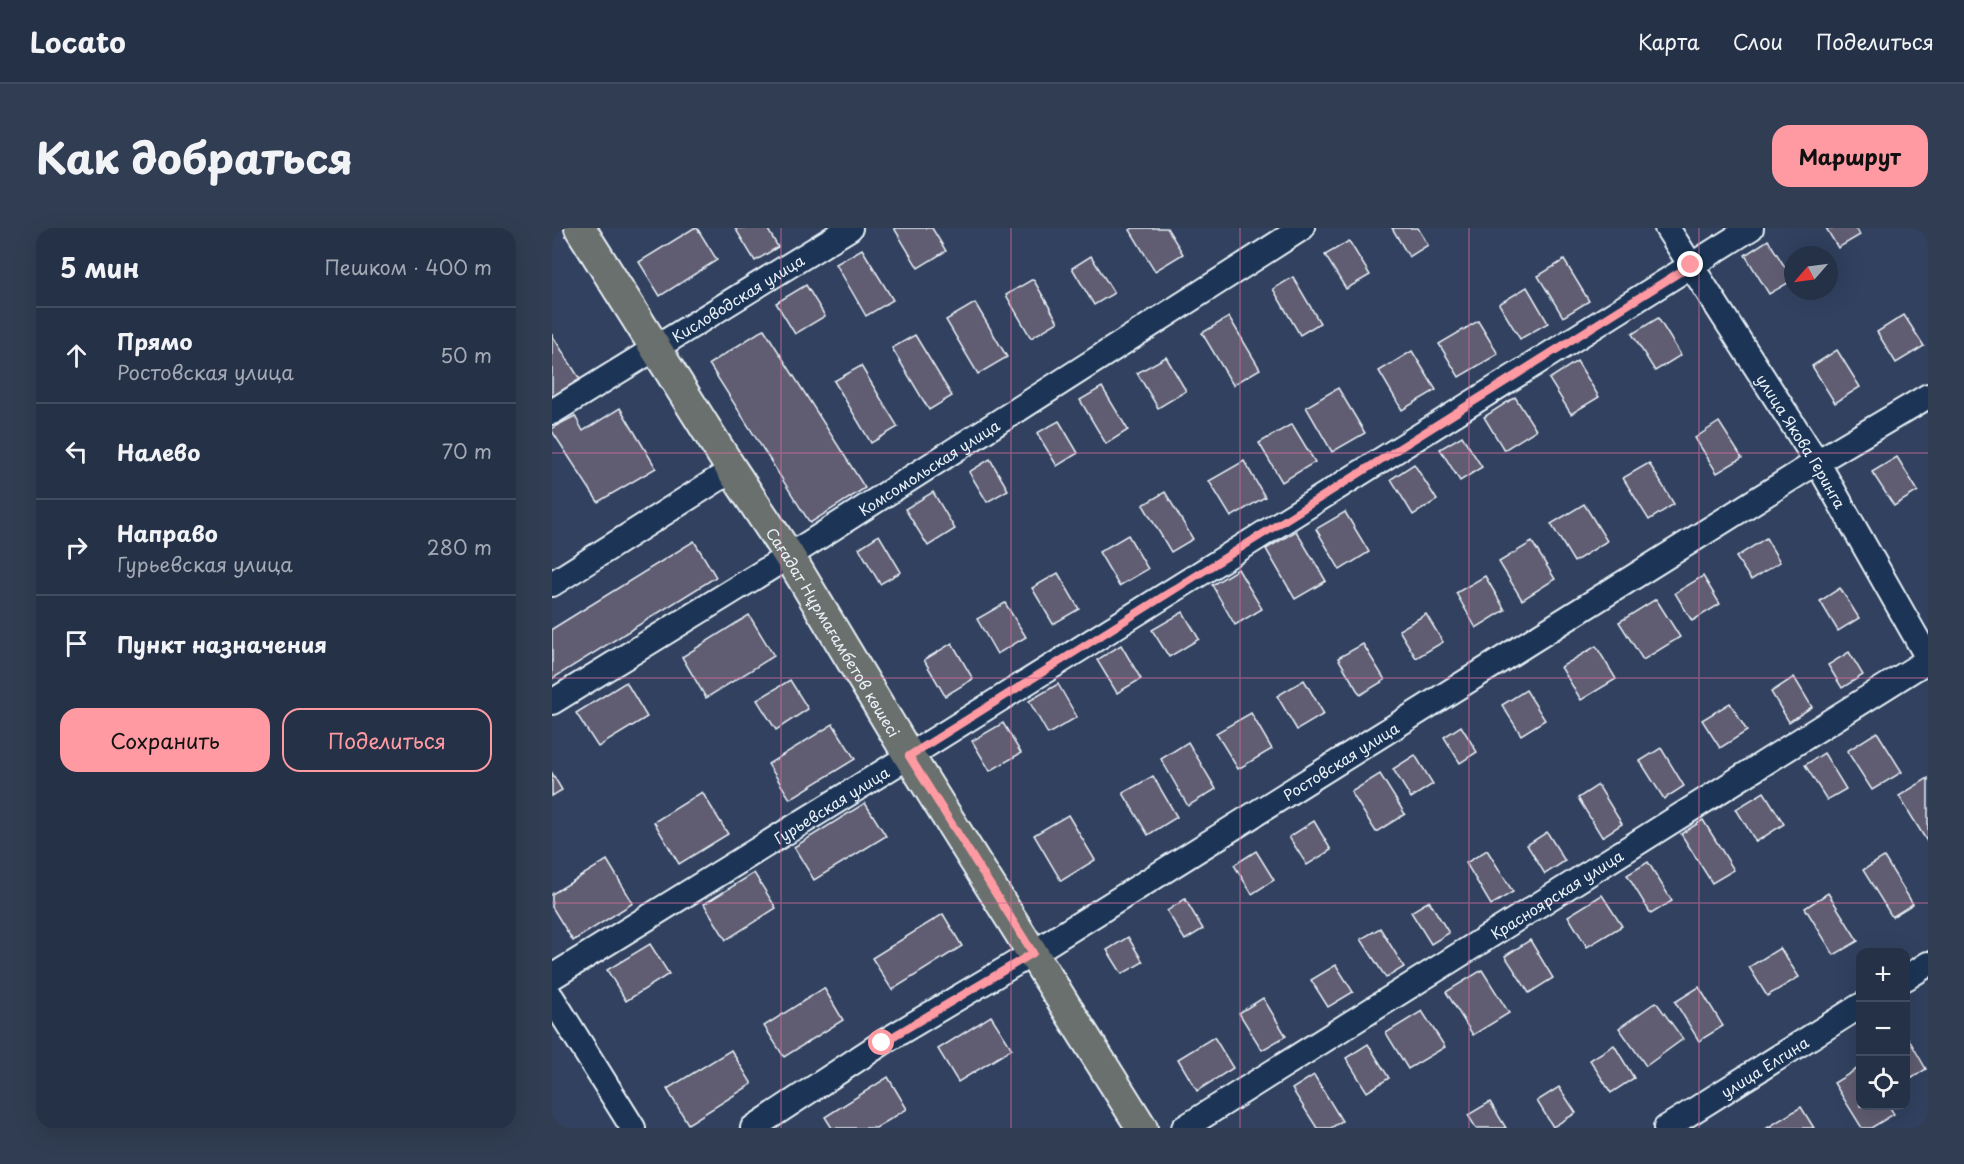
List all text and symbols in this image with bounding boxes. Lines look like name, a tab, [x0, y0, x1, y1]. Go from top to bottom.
text: Locato	[30, 20, 126, 63]
text: Карта	[1638, 25, 1700, 57]
text: Слои	[1733, 25, 1783, 57]
text: Поделиться	[1816, 25, 1934, 57]
text: Как добраться	[36, 125, 353, 188]
button: Маршрут	[1772, 125, 1928, 187]
north arrow	[1784, 246, 1838, 300]
street label: Кисловодская улица	[667, 247, 809, 347]
text: 5 мин	[60, 248, 139, 287]
route end	[1677, 251, 1703, 277]
text: Пешком · 400 m	[324, 252, 492, 282]
text: Прямо	[117, 324, 192, 357]
icon: ahead	[60, 339, 93, 372]
text: 50 m	[440, 340, 492, 370]
text: Ростовская улица	[117, 357, 294, 387]
street label: улица Якова Геринга	[1752, 369, 1853, 513]
street label: Комсомольская улица	[853, 413, 1004, 521]
icon: left	[60, 435, 93, 468]
text: Налево	[117, 435, 200, 468]
text: 70 m	[442, 436, 492, 466]
text: Направо	[117, 516, 218, 549]
street label: Сағадат Нұрмағамбетов көшесі	[761, 522, 906, 741]
icon: right	[60, 531, 93, 564]
text: 280 m	[427, 532, 492, 562]
text: Гурьевская улица	[117, 549, 293, 579]
icon: arrive	[60, 627, 93, 660]
text: Пункт назначения	[117, 627, 327, 660]
button: Сохранить	[60, 708, 270, 772]
button: Поделиться	[282, 708, 492, 772]
street label: Ростовская улица	[1278, 715, 1403, 805]
street label: Гурьевская улица	[769, 760, 894, 849]
street label: Красноярская улица	[1486, 843, 1628, 944]
map controls	[1856, 948, 1910, 1110]
button: +	[1856, 948, 1910, 1002]
button: −	[1856, 1002, 1910, 1056]
route start	[868, 1029, 894, 1055]
street label: улица Елгина	[1716, 1030, 1813, 1103]
button: locate	[1856, 1056, 1910, 1110]

